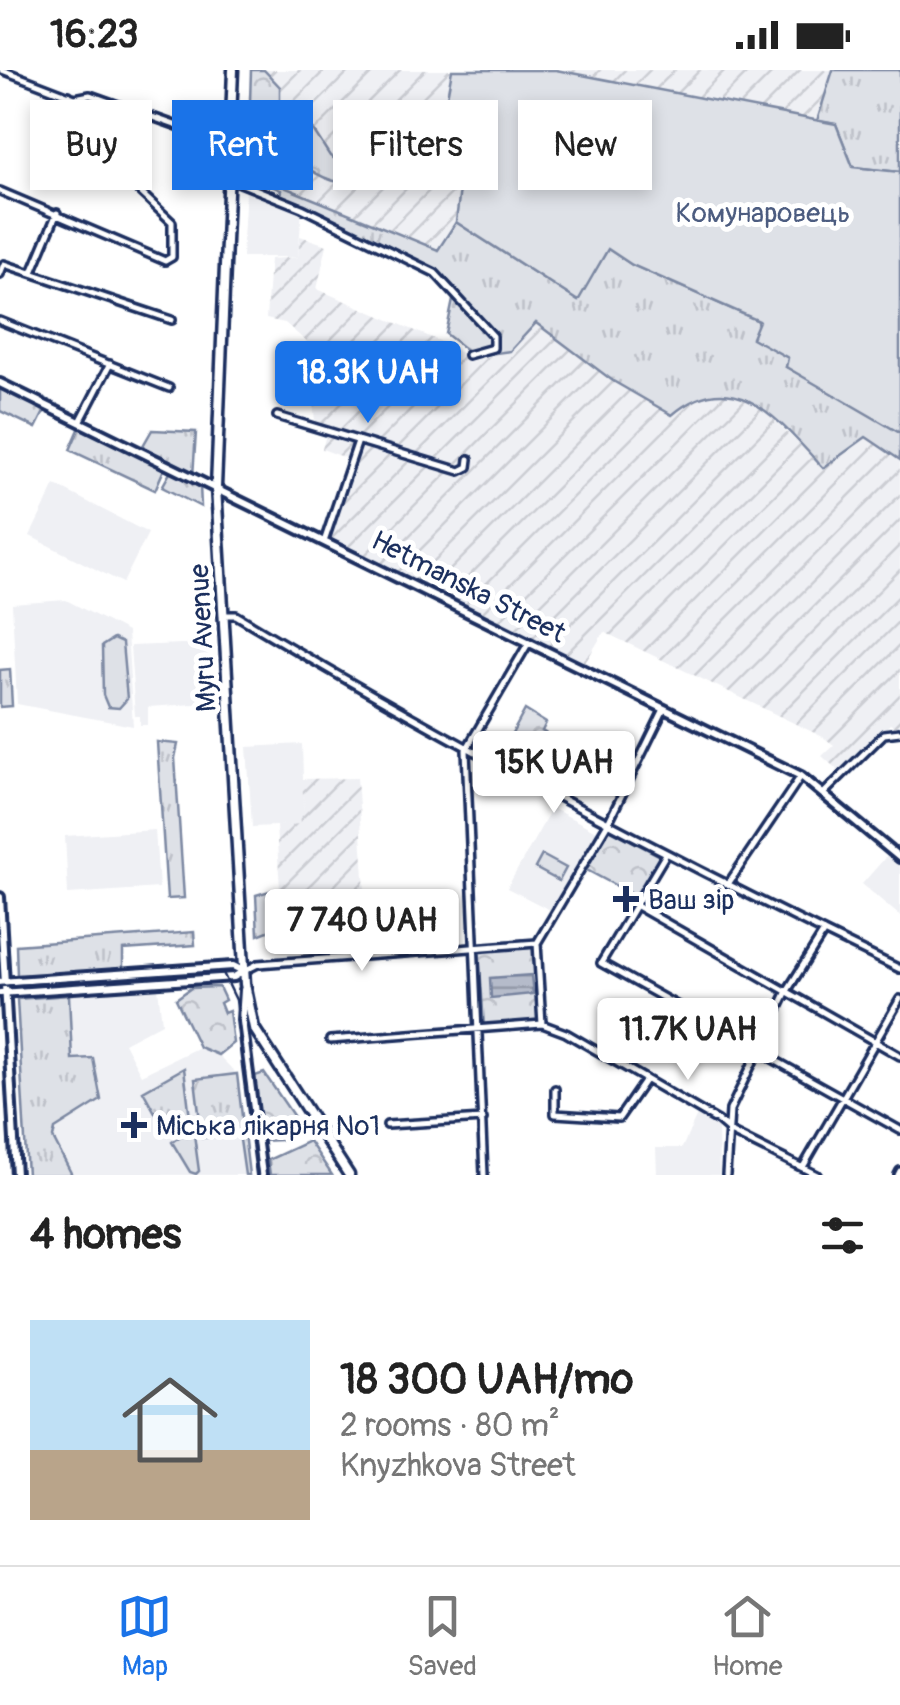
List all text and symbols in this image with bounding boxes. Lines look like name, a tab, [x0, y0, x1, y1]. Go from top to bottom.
text: 16:23	[50, 11, 138, 59]
chip: Buy	[30, 100, 152, 190]
chip: Rent	[172, 100, 313, 190]
chip: Filters	[333, 100, 498, 190]
chip: New	[518, 100, 652, 190]
park label: Комунаровець	[676, 196, 850, 231]
pin: 18.3K UAH	[254, 341, 482, 426]
text: 18.3K UAH	[297, 353, 439, 393]
street label: Hetmanska Street	[365, 523, 572, 652]
street label: Myru Avenue	[182, 563, 225, 713]
pin: 15K UAH	[462, 731, 646, 816]
text: 15K UAH	[495, 743, 613, 783]
place label: Ваш зір	[648, 883, 734, 918]
marker: Ваш зір	[613, 886, 639, 912]
pin: 7 740 UAH	[248, 889, 476, 974]
text: 7 740 UAH	[287, 901, 437, 941]
pin: 11.7K UAH	[574, 998, 802, 1083]
text: 11.7K UAH	[619, 1010, 757, 1050]
place label: Міська лікарня №1	[156, 1109, 380, 1144]
marker: Міська лікарня №1	[121, 1112, 147, 1138]
icon: filters	[815, 1208, 870, 1263]
text: 4 homes	[30, 1209, 181, 1261]
text: 18 300 UAH/mo	[340, 1354, 633, 1406]
icon: home	[110, 1360, 230, 1480]
text: 2 rooms · 80 m²	[340, 1406, 560, 1446]
text: Knyzhkova Street	[340, 1446, 576, 1486]
tab: Map	[117, 1589, 172, 1684]
tab: Saved	[407, 1589, 477, 1684]
tab: Home	[712, 1589, 782, 1684]

